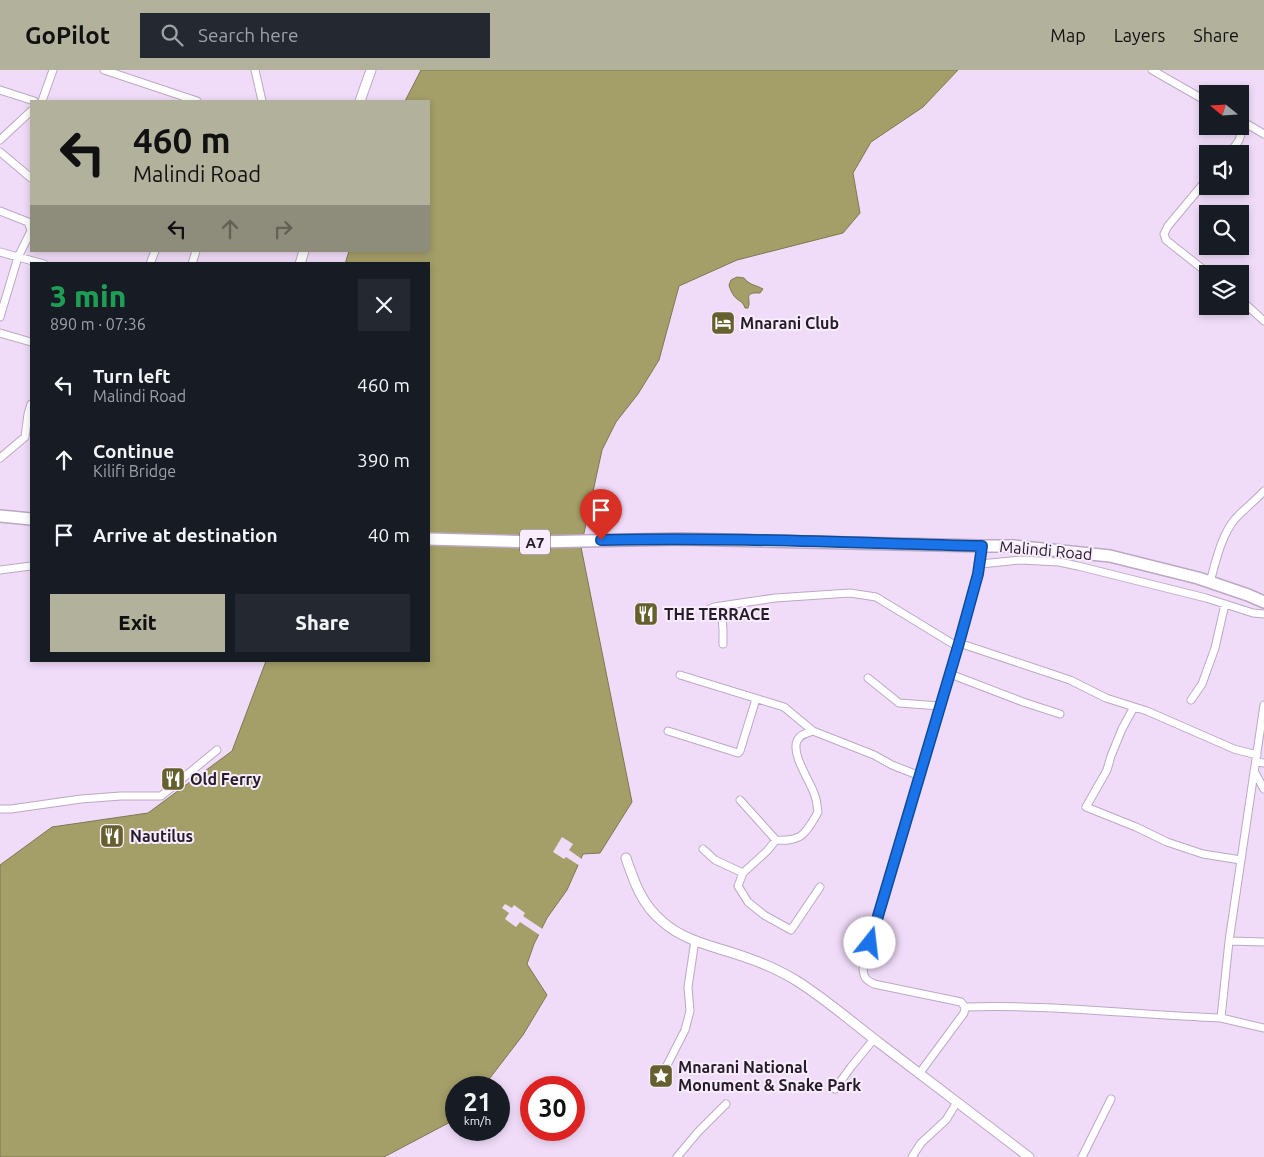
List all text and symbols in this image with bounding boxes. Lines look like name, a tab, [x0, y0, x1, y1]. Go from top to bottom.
search box	[140, 13, 490, 58]
icon: search	[158, 21, 186, 49]
text: GoPilot	[25, 22, 110, 49]
text: Search here	[198, 24, 298, 46]
text: Map	[1050, 25, 1086, 45]
text: Layers	[1114, 25, 1165, 45]
text: Share	[1193, 25, 1239, 45]
north arrow	[1199, 85, 1249, 135]
map controls	[1199, 85, 1249, 315]
icon: left	[50, 120, 115, 185]
text: 460 m	[133, 120, 231, 160]
button: sound	[1199, 145, 1249, 195]
text: Malindi Road	[133, 161, 261, 186]
button: search	[1199, 205, 1249, 255]
icon: left	[163, 215, 191, 243]
icon: ahead	[216, 215, 244, 243]
icon: right	[269, 215, 297, 243]
button: layers	[1199, 265, 1249, 315]
text: 3 min	[50, 279, 126, 313]
button: close	[358, 279, 410, 331]
hotel icon: Mnarani Club	[710, 310, 736, 336]
place label: Mnarani Club	[740, 314, 839, 332]
text: 890 m · 07:36	[50, 315, 146, 333]
text: Turn left	[93, 365, 171, 387]
icon: left	[50, 371, 78, 399]
text: 460 m	[357, 374, 410, 396]
text: Malindi Road	[93, 387, 186, 405]
text: Continue	[93, 440, 174, 462]
icon: ahead	[50, 446, 78, 474]
text: 390 m	[357, 449, 410, 471]
text: Kilifi Bridge	[93, 462, 176, 480]
pin	[580, 489, 622, 540]
icon: arrive	[587, 496, 615, 524]
icon: arrive	[50, 521, 78, 549]
text: Arrive at destination	[93, 524, 278, 546]
text: 40 m	[368, 524, 410, 546]
road number: A7	[520, 530, 550, 554]
street label: Malindi Road	[999, 537, 1093, 563]
button: Exit	[50, 594, 225, 652]
button: Share	[235, 594, 410, 652]
restaurant icon: THE TERRACE	[633, 601, 659, 627]
place label: THE TERRACE	[664, 605, 770, 623]
restaurant icon: Old Ferry	[160, 766, 186, 792]
place label: Old Ferry	[190, 770, 262, 788]
restaurant icon: Nautilus	[99, 823, 125, 849]
place label: Nautilus	[130, 827, 193, 845]
position arrow	[843, 916, 895, 968]
place label: Mnarani National Monument & Snake Park	[678, 1058, 861, 1094]
place icon: Mnarani National Monument & Snake Park	[648, 1063, 674, 1089]
speed limit sign: 30	[520, 1076, 585, 1141]
text: 21	[463, 1088, 492, 1116]
text: km/h	[464, 1114, 491, 1127]

